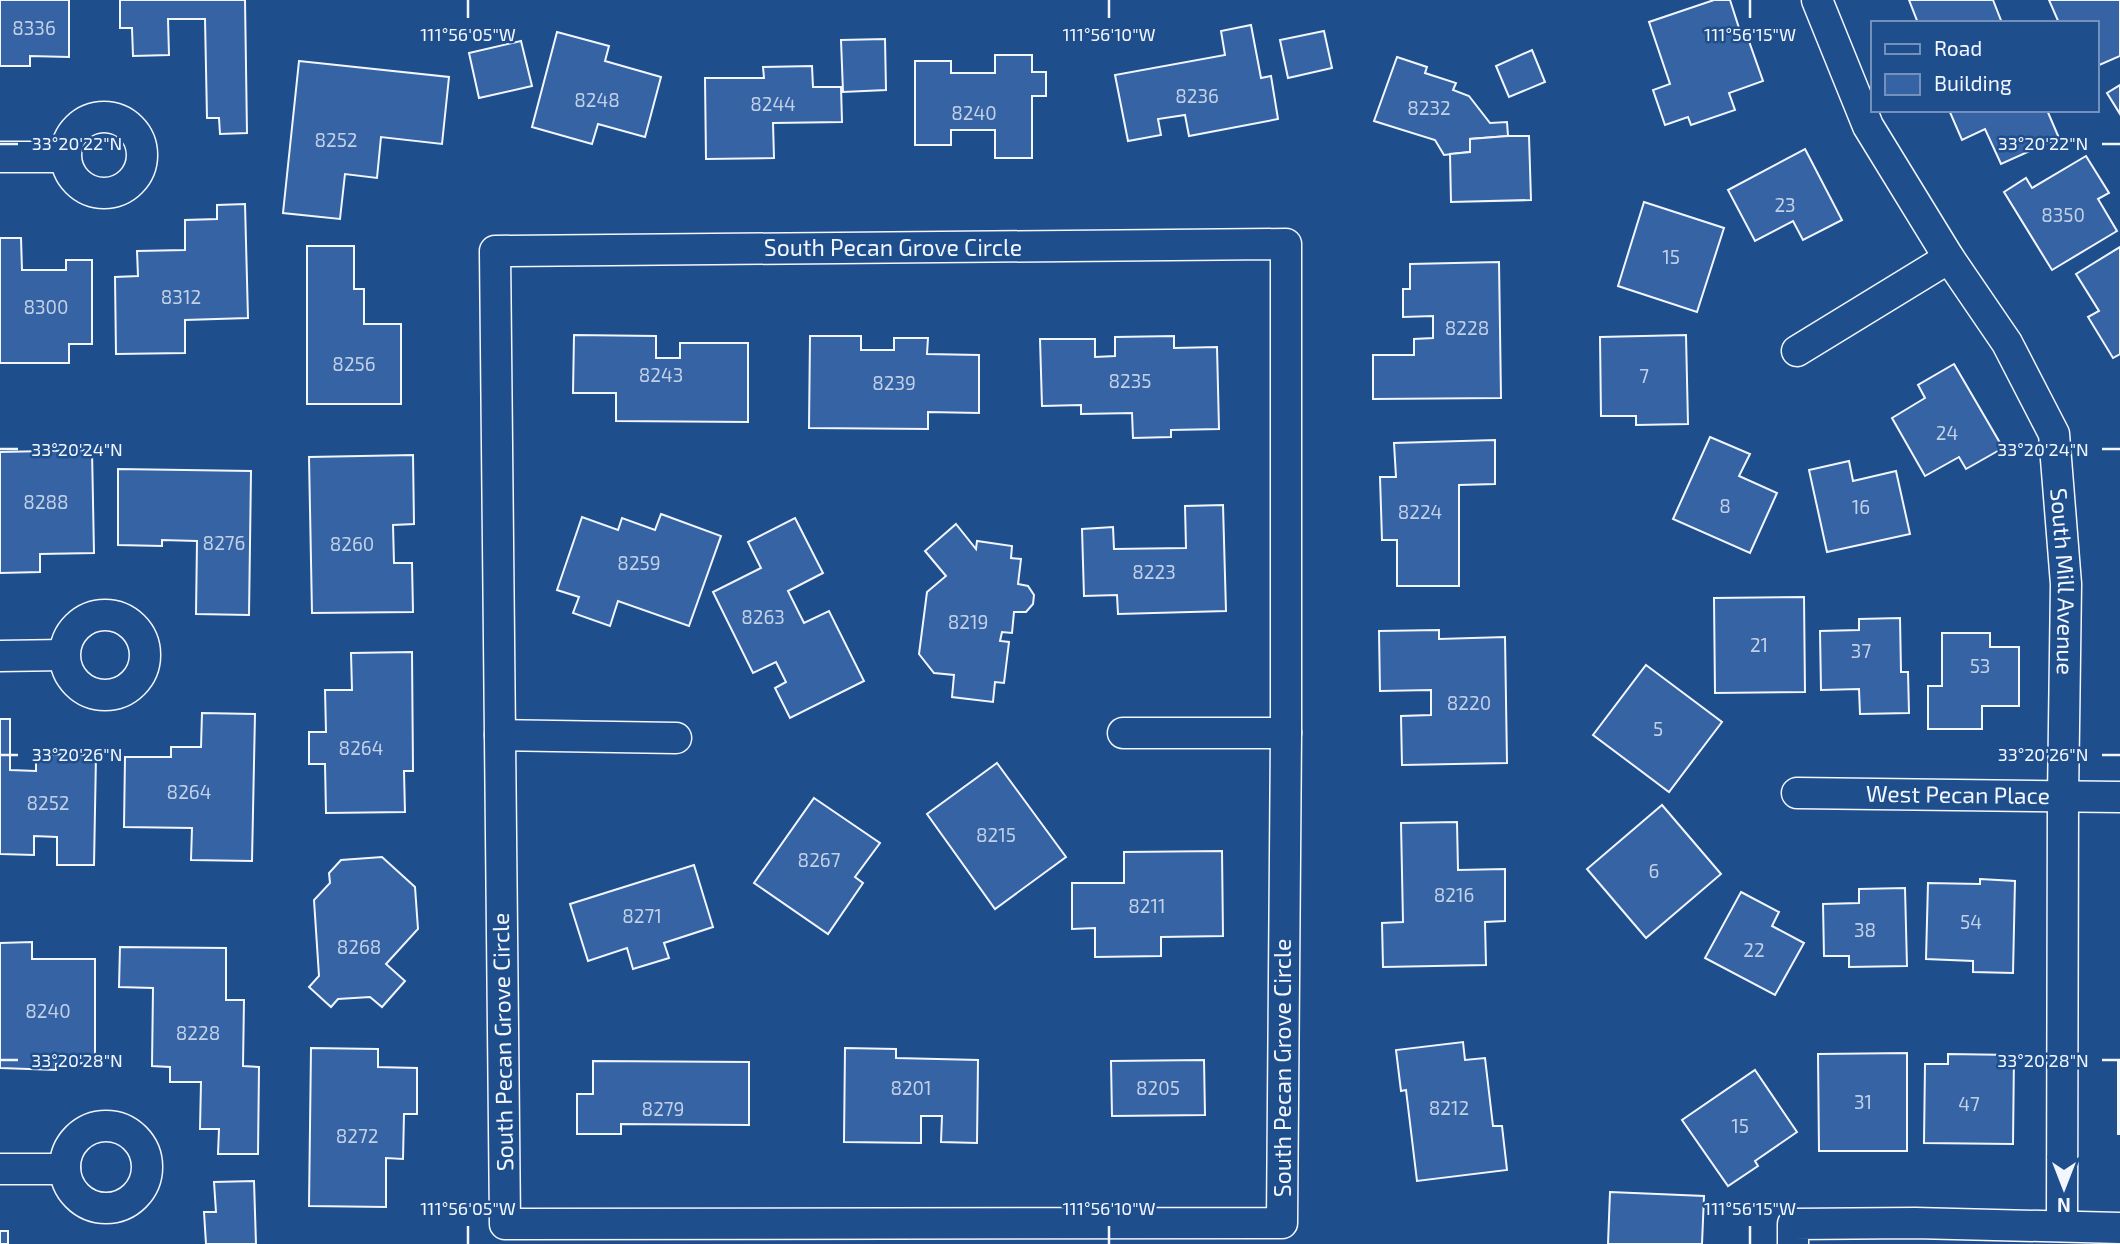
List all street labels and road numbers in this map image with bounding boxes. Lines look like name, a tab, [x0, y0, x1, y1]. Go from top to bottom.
street label: South Pecan Grove Circle	[764, 233, 1022, 261]
street label: South Mill Avenue	[2045, 487, 2081, 675]
street label: West Pecan Place	[1866, 779, 2050, 809]
street label: South Pecan Grove Circle	[486, 913, 518, 1171]
street label: South Pecan Grove Circle	[1268, 939, 1296, 1197]

